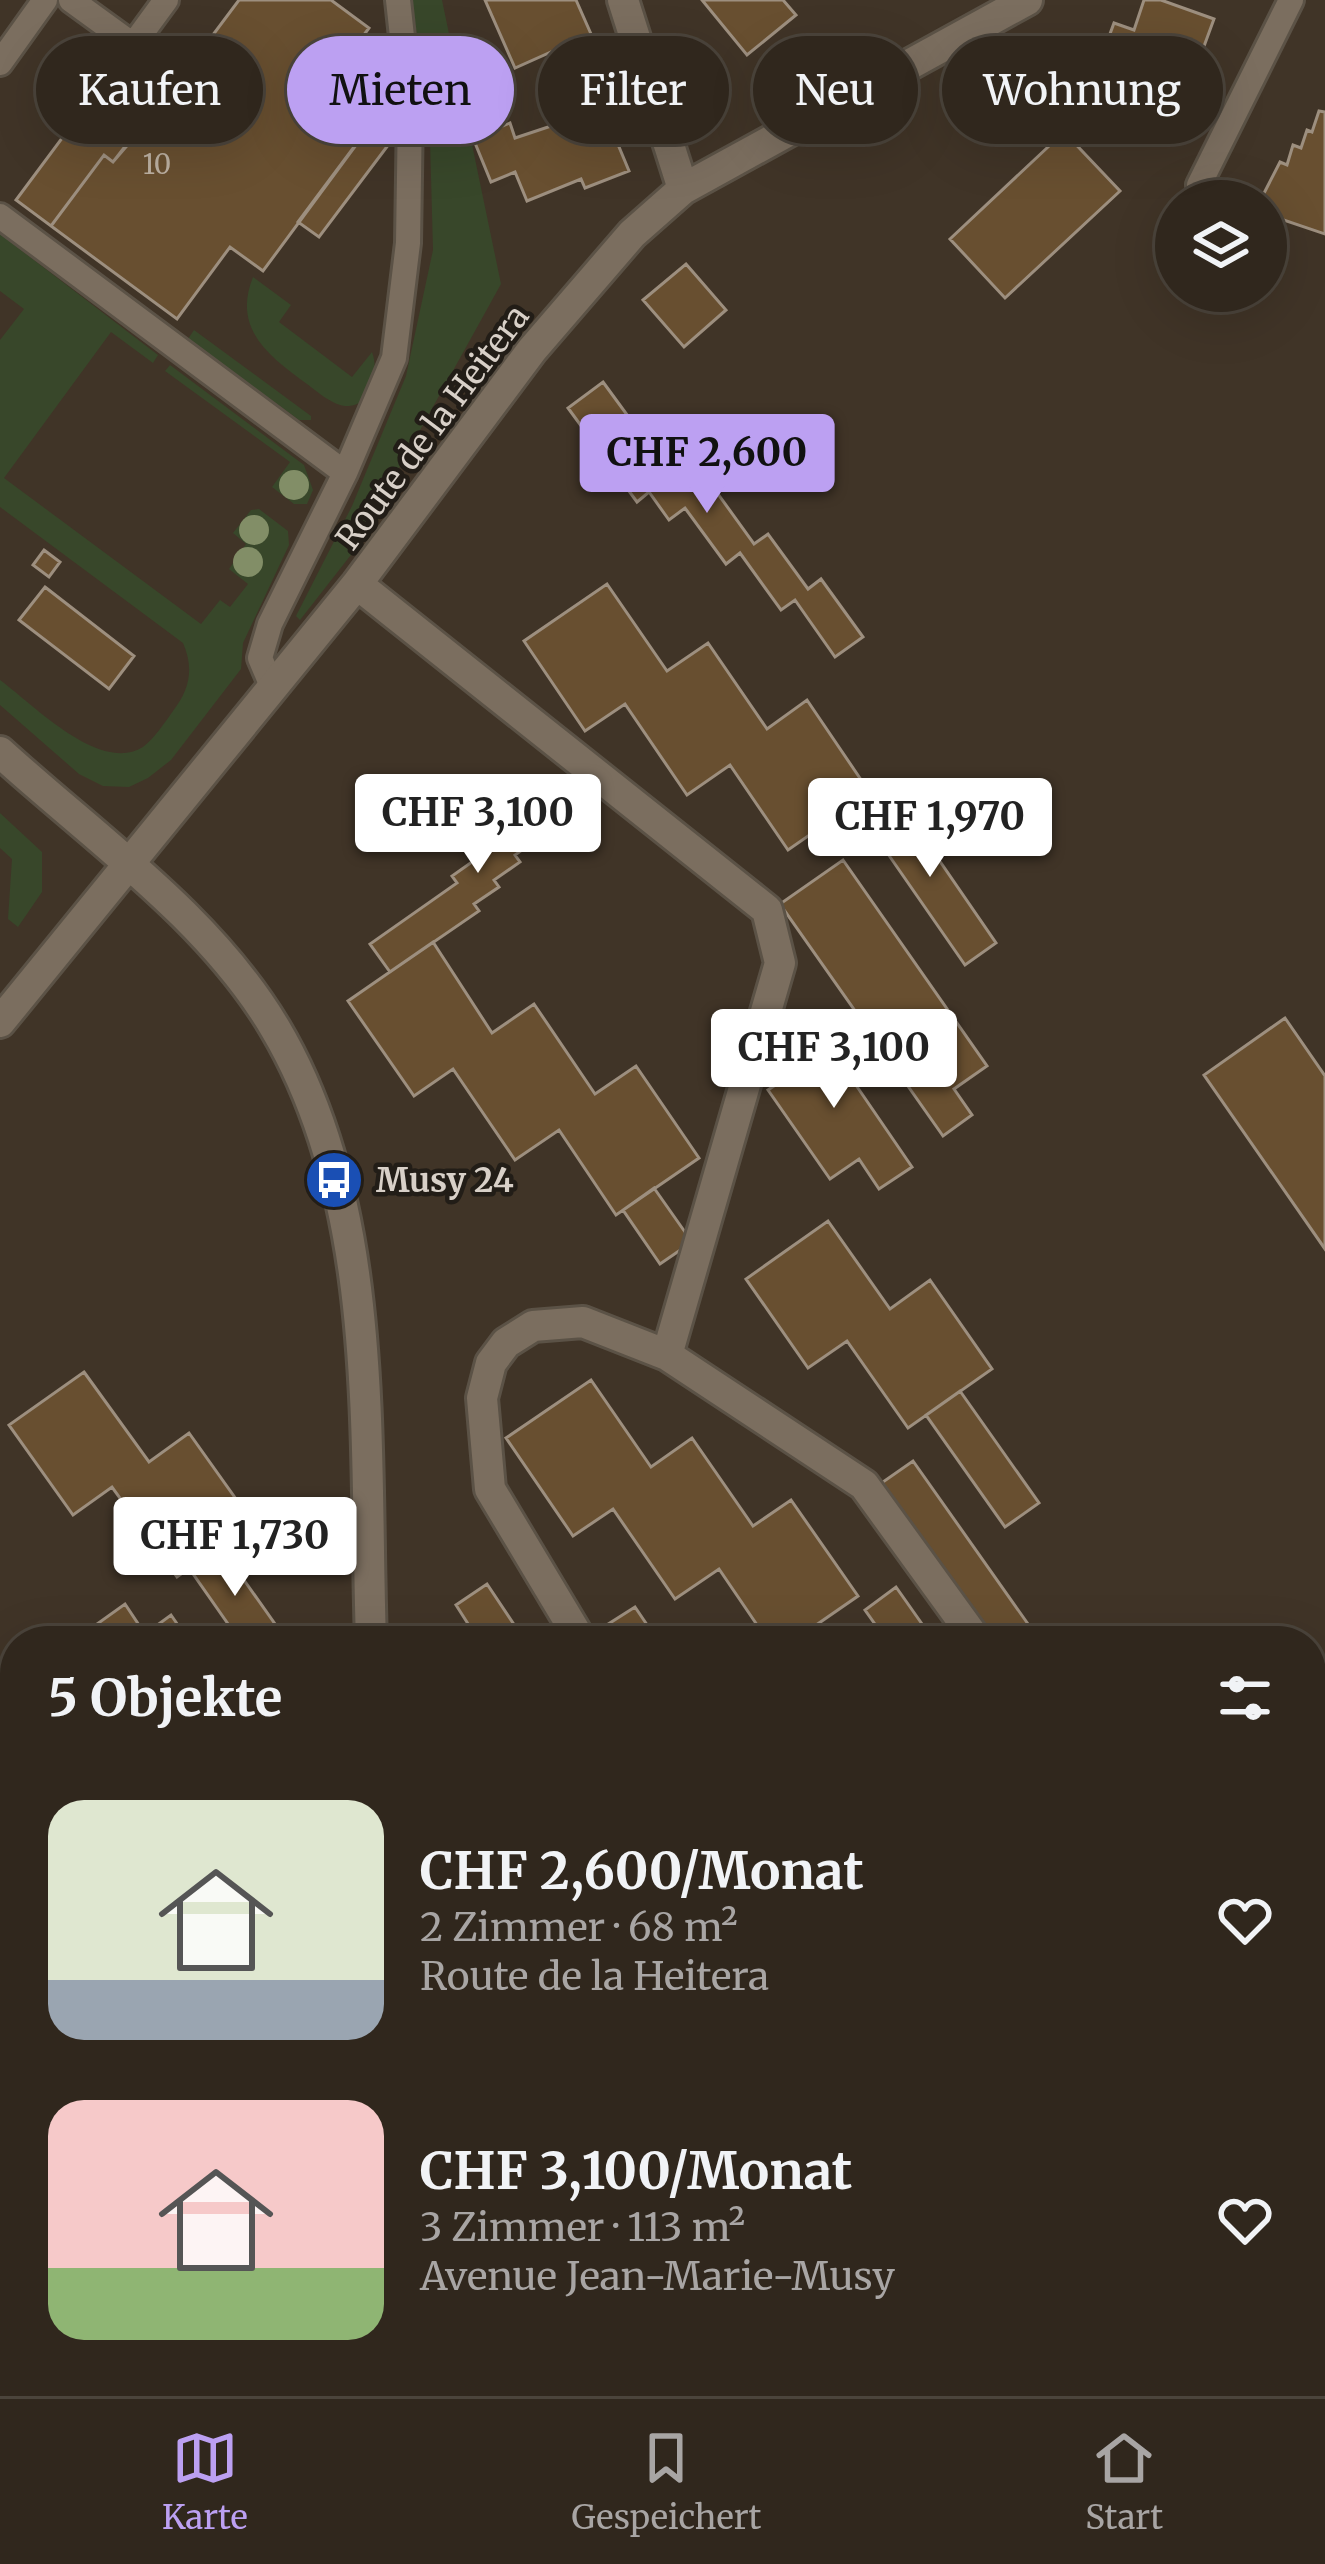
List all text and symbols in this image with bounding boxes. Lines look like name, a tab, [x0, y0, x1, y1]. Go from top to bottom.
chip: Kaufen	[36, 36, 263, 144]
chip: Mieten	[287, 36, 514, 144]
chip: Filter	[538, 36, 729, 144]
chip: Neu	[753, 36, 918, 144]
chip: Wohnung	[942, 36, 1223, 144]
house number: 10	[143, 147, 171, 181]
map controls	[1155, 180, 1287, 312]
button: layers	[1155, 180, 1287, 312]
street label: Route de la Heitera	[327, 297, 538, 558]
pin: CHF 2,600	[570, 414, 844, 516]
text: CHF 2,600	[607, 428, 807, 477]
pin: CHF 3,100	[341, 774, 615, 876]
pin: CHF 1,970	[793, 778, 1067, 880]
text: CHF 3,100	[382, 788, 574, 837]
text: CHF 1,970	[835, 792, 1025, 841]
pin: CHF 3,100	[697, 1009, 971, 1111]
text: CHF 3,100	[738, 1023, 930, 1072]
bus stop icon: Musy 24	[303, 1149, 365, 1211]
place label: Musy 24	[376, 1160, 514, 1201]
pin: CHF 1,730	[98, 1497, 372, 1599]
text: CHF 1,730	[141, 1511, 329, 1560]
icon: filters	[1212, 1665, 1278, 1731]
text: 5 Objekte	[48, 1666, 282, 1730]
text: CHF 2,600/Monat	[420, 1839, 864, 1903]
icon: home	[144, 1848, 288, 1992]
icon: heart	[1212, 1887, 1278, 1953]
text: 2 Zimmer · 68 m²	[420, 1903, 738, 1952]
text: Route de la Heitera	[420, 1952, 769, 2001]
text: CHF 3,100/Monat	[420, 2139, 852, 2203]
icon: home	[144, 2148, 288, 2292]
icon: heart	[1212, 2187, 1278, 2253]
text: 3 Zimmer · 113 m²	[420, 2203, 745, 2252]
text: Avenue Jean-Marie-Musy	[420, 2252, 895, 2301]
tab: Karte	[162, 2425, 248, 2538]
tab: Gespeichert	[571, 2425, 761, 2538]
tab: Start	[1085, 2425, 1163, 2538]

